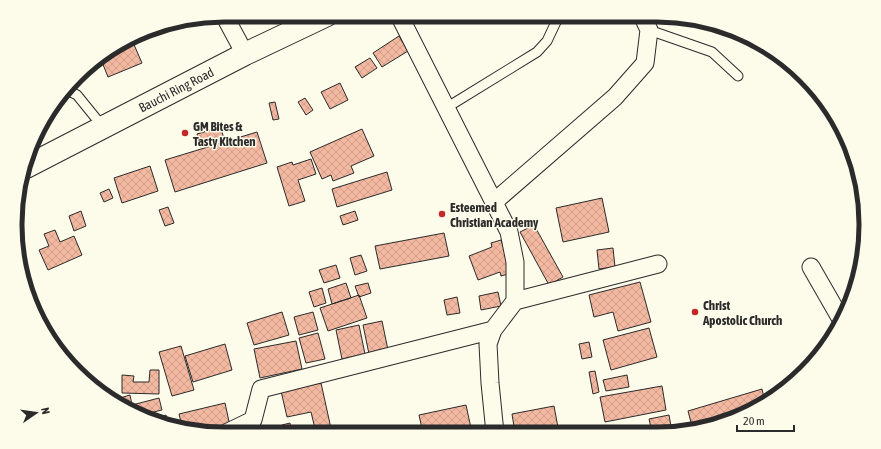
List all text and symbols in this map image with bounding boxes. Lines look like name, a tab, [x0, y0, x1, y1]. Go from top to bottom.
street label: Bauchi Ring Road	[136, 64, 216, 115]
place label: GM Bites & Tasty Kitchen	[193, 119, 256, 149]
marker: GM Bites & Tasty Kitchen	[180, 128, 190, 138]
place label: Esteemed Christian Academy	[450, 200, 539, 230]
marker: Esteemed Christian Academy	[437, 209, 447, 219]
place label: Christ Apostolic Church	[702, 298, 782, 328]
marker: Christ Apostolic Church	[690, 307, 700, 317]
north arrow	[16, 393, 56, 433]
text: N	[39, 406, 52, 415]
scale bar	[737, 407, 794, 433]
text: 20 m	[743, 414, 765, 428]

